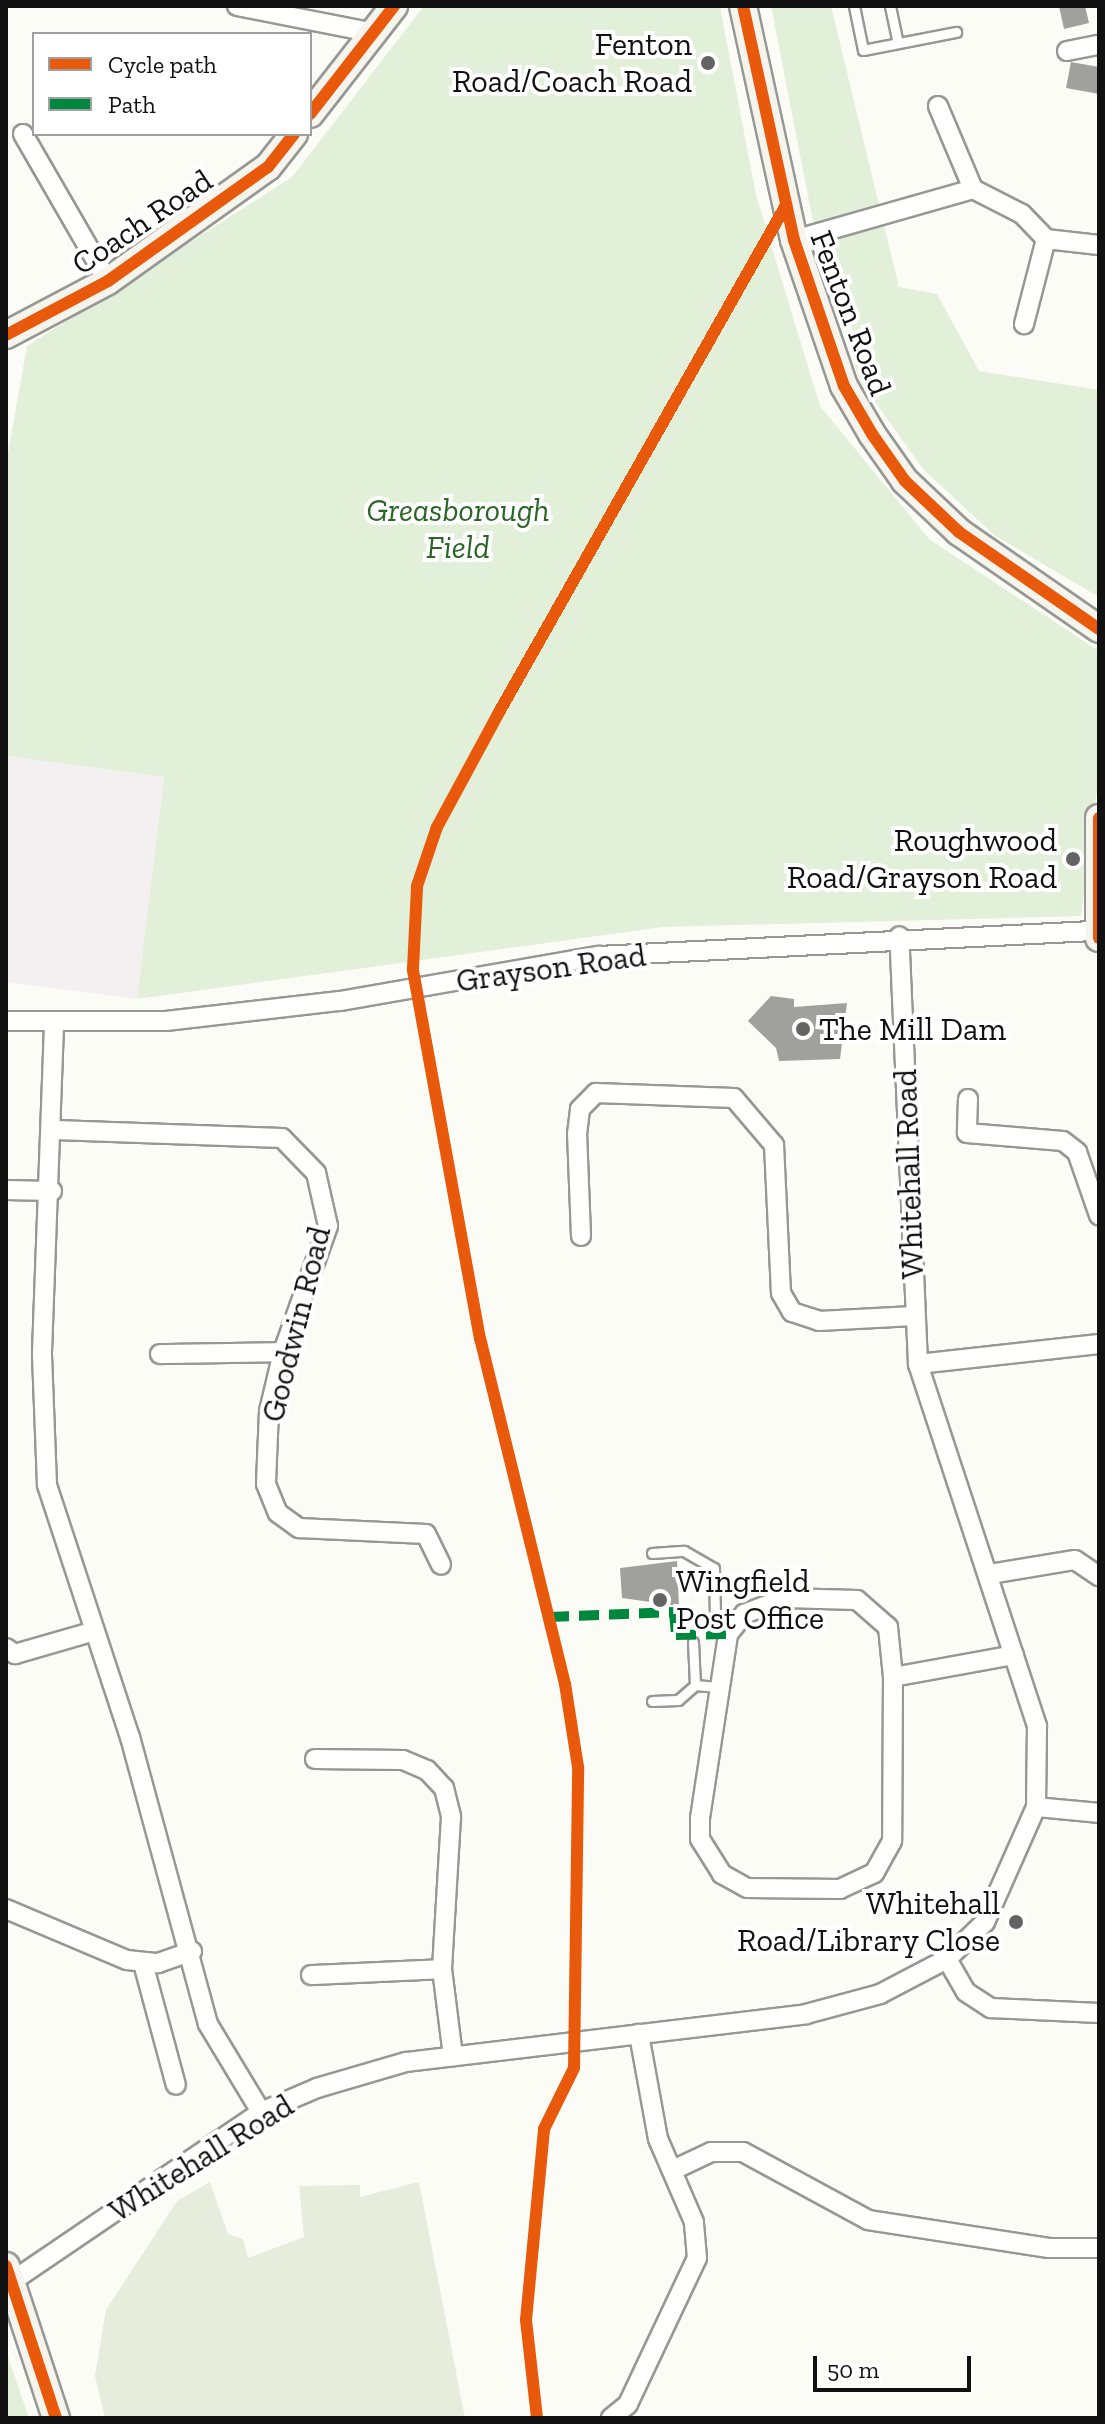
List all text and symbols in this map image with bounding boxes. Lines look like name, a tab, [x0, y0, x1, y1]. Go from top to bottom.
place label: Fenton Road/Coach Road	[452, 26, 692, 101]
legend	[32, 32, 312, 136]
text: Cycle path	[108, 50, 217, 79]
marker: Fenton Road/Coach Road	[699, 54, 717, 72]
text: Path	[108, 90, 156, 119]
street label: Coach Road	[64, 161, 220, 283]
street label: Fenton Road	[802, 225, 900, 401]
park label: Greasborough Field	[367, 492, 549, 567]
place label: Roughwood Road/Grayson Road	[787, 822, 1057, 897]
marker: Roughwood Road/Grayson Road	[1064, 850, 1082, 868]
street label: Grayson Road	[454, 936, 648, 1000]
place label: The Mill Dam	[819, 1010, 1006, 1048]
marker: The Mill Dam	[794, 1020, 812, 1038]
street label: Whitehall Road	[886, 1068, 932, 1280]
street label: Goodwin Road	[253, 1222, 339, 1426]
place label: Wingfield Post Office	[676, 1563, 824, 1638]
marker: Wingfield Post Office	[651, 1591, 669, 1609]
place label: Whitehall Road/Library Close	[736, 1885, 1000, 1960]
marker: Whitehall Road/Library Close	[1007, 1913, 1025, 1931]
street label: Whitehall Road	[102, 2086, 300, 2230]
scale bar	[817, 2340, 975, 2390]
text: 50 m	[827, 2355, 879, 2384]

